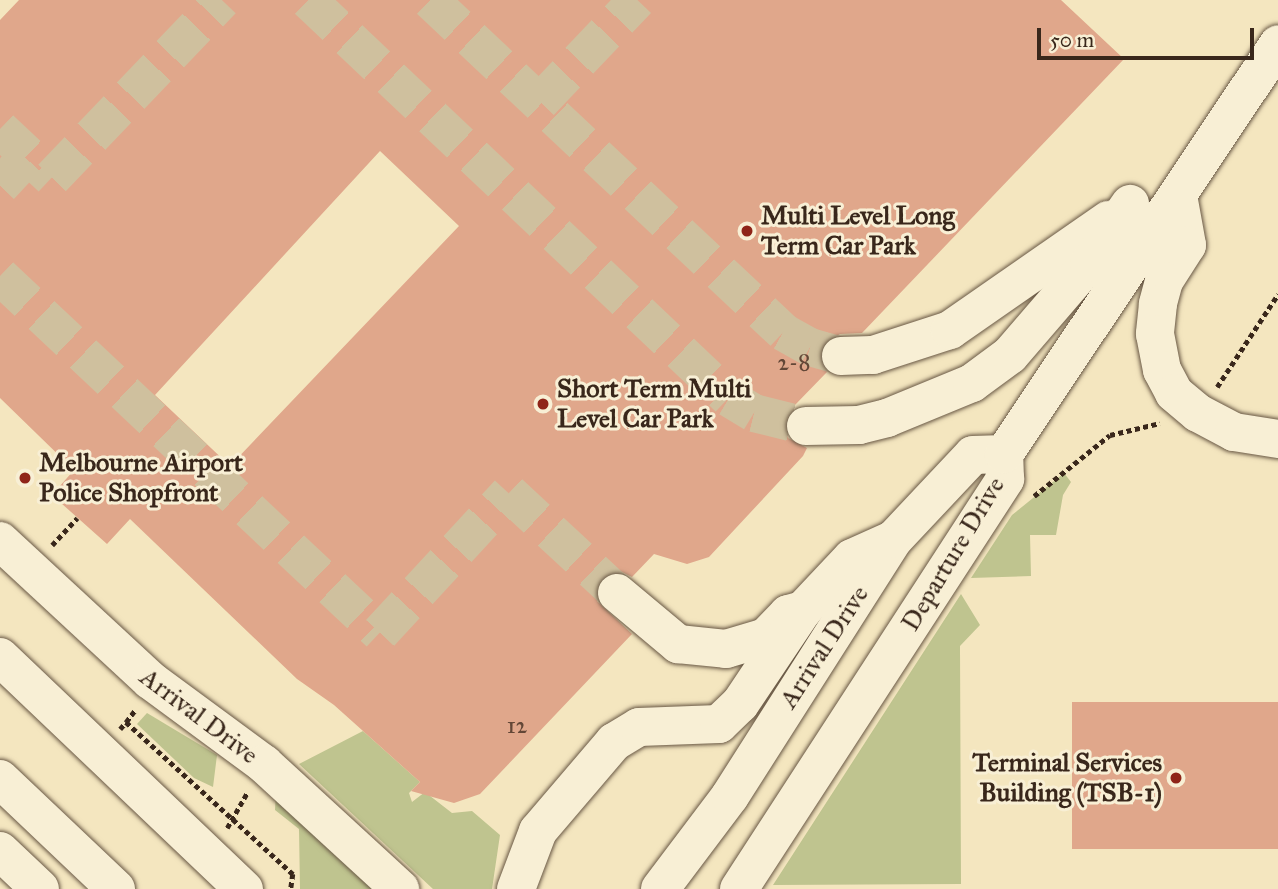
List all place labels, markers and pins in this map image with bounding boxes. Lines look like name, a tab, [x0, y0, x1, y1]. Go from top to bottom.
place label: Multi Level Long Term Car Park	[761, 200, 955, 262]
marker: Multi Level Long Term Car Park	[739, 223, 755, 239]
place label: Short Term Multi Level Car Park	[557, 373, 751, 434]
marker: Short Term Multi Level Car Park	[535, 396, 551, 412]
place label: Melbourne Airport Police Shopfront	[39, 447, 243, 508]
marker: Melbourne Airport Police Shopfront	[17, 470, 33, 486]
place label: Terminal Services Building (TSB-1)	[972, 747, 1162, 808]
marker: Terminal Services Building (TSB-1)	[1168, 770, 1184, 786]

